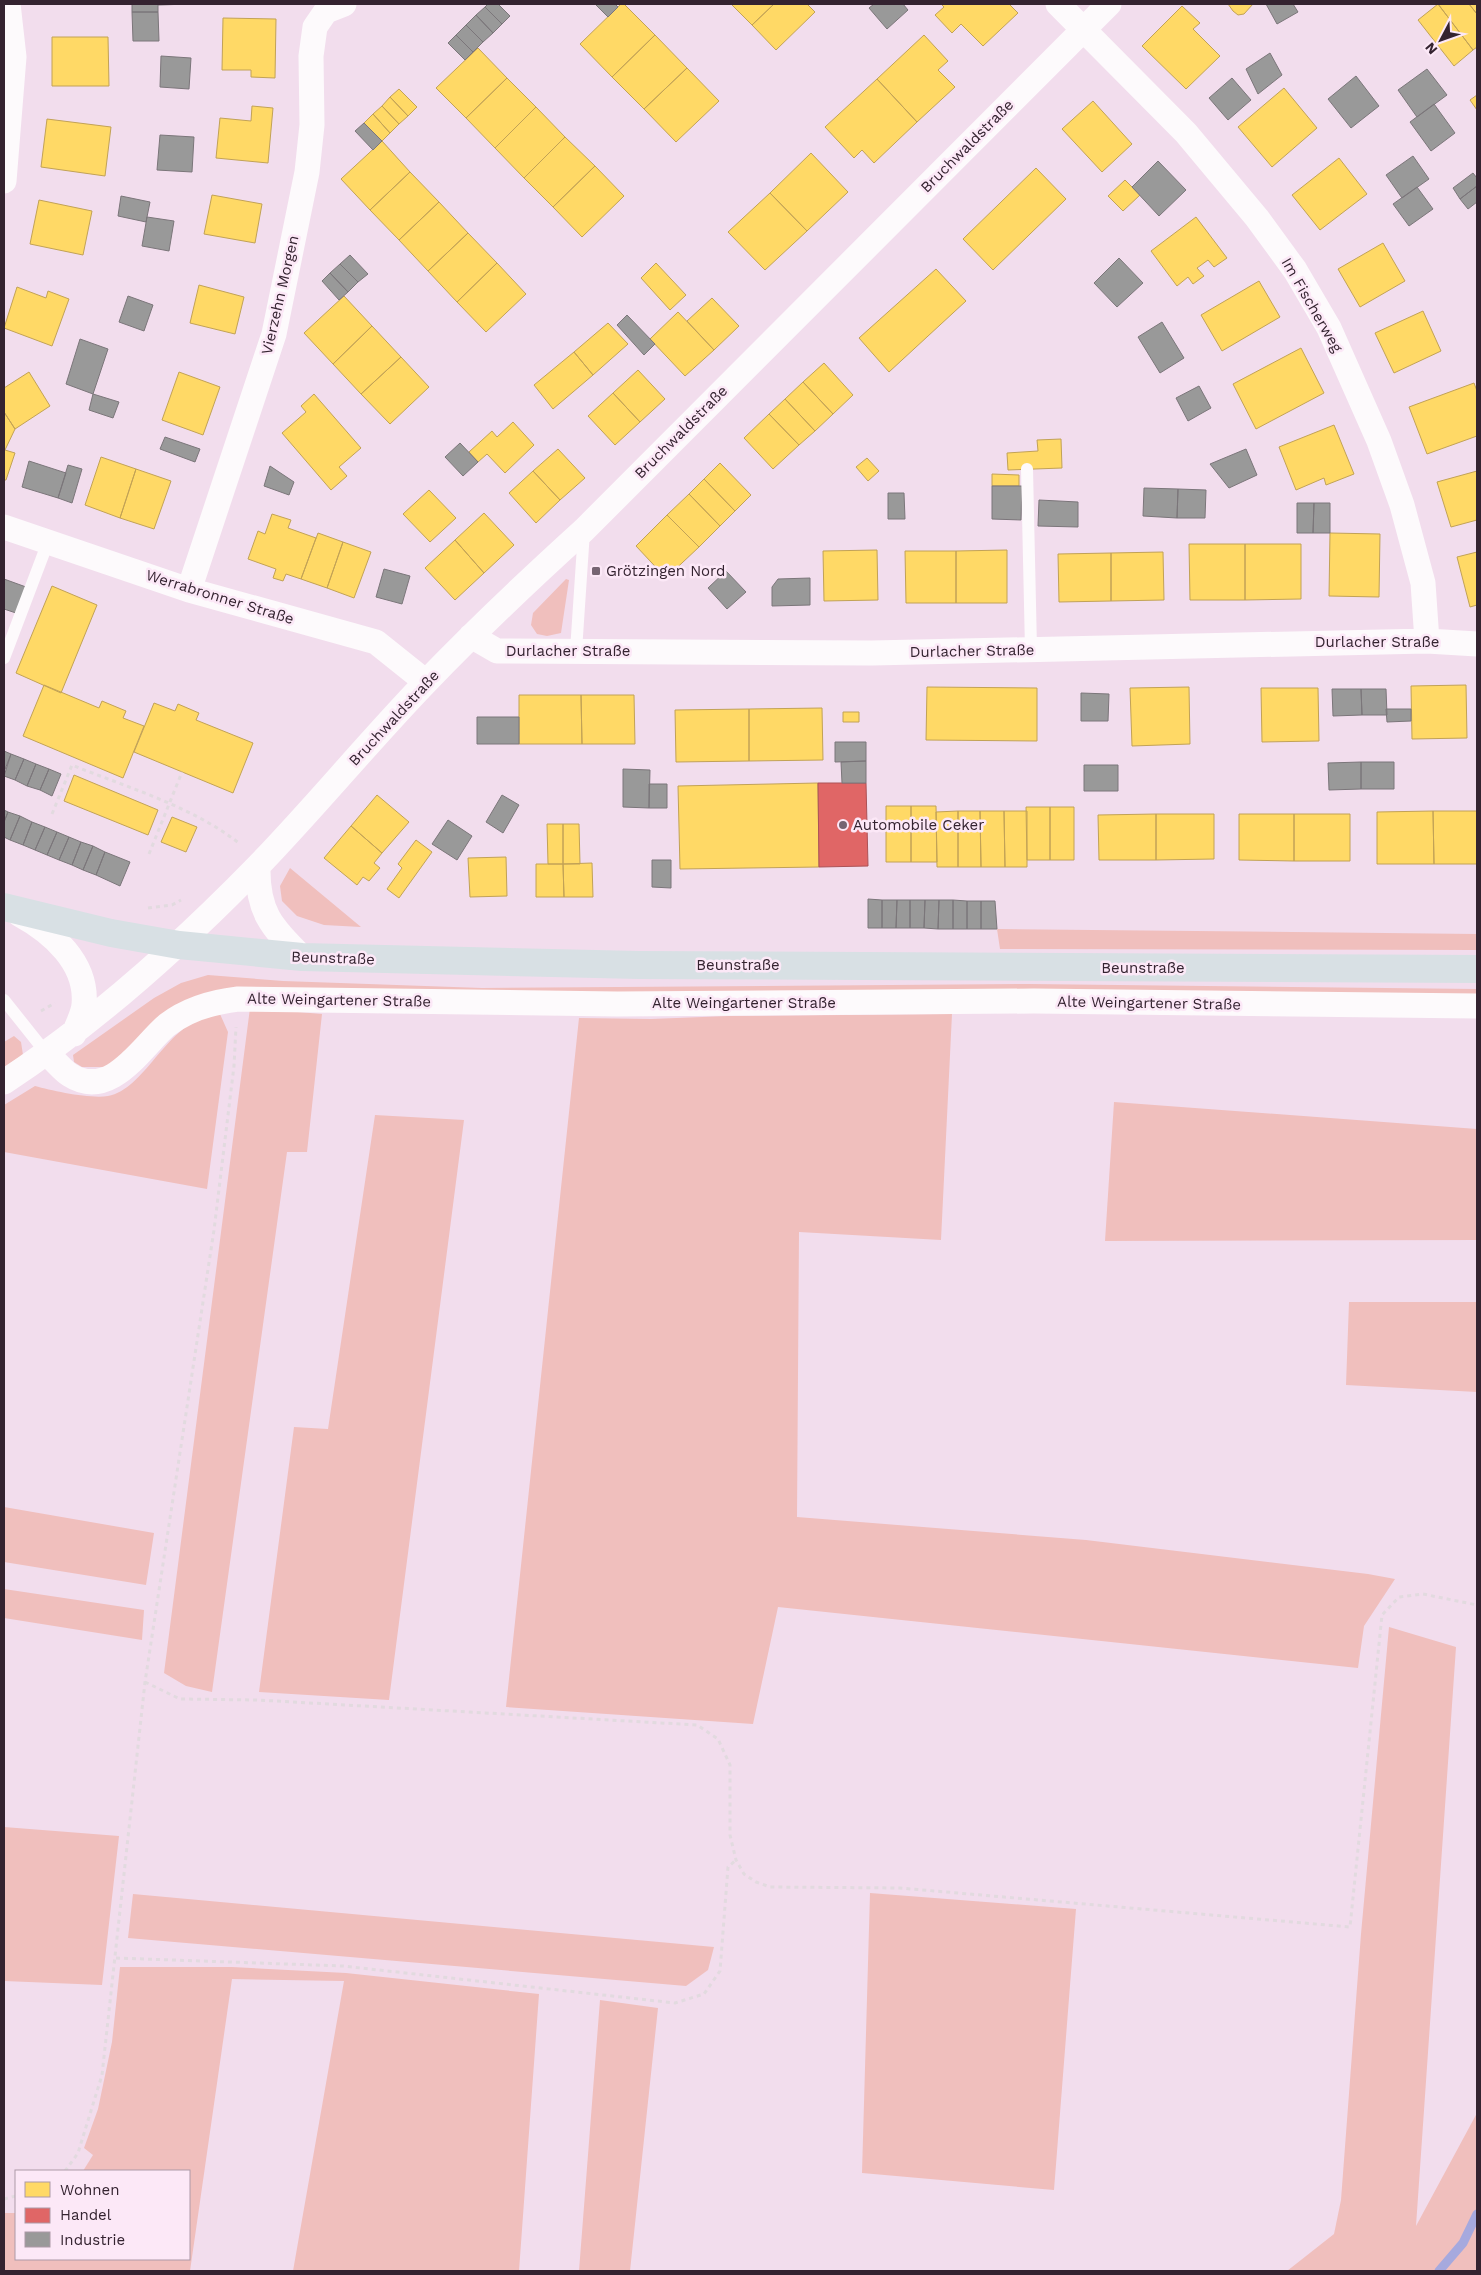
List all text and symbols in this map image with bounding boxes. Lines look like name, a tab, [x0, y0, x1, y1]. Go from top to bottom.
north arrow	[1416, 15, 1466, 65]
text: N	[1422, 39, 1441, 58]
street label: Bruchwaldstraße	[917, 96, 1017, 196]
street label: Vierzehn Morgen	[257, 234, 303, 356]
street label: Im Fischerweg	[1278, 255, 1346, 356]
street label: Bruchwaldstraße	[631, 382, 731, 482]
place label: Grötzingen Nord	[606, 562, 725, 580]
marker: Grötzingen Nord	[590, 565, 602, 577]
street label: Werrabronner Straße	[144, 566, 296, 628]
street label: Durlacher Straße	[1315, 633, 1439, 651]
street label: Durlacher Straße	[909, 641, 1035, 661]
street label: Durlacher Straße	[506, 642, 630, 660]
street label: Bruchwaldstraße	[345, 666, 443, 770]
place label: Automobile Ceker	[853, 816, 984, 834]
marker: Automobile Ceker	[837, 819, 849, 831]
street label: Beunstraße	[291, 948, 375, 968]
street label: Beunstraße	[696, 956, 780, 974]
street label: Beunstraße	[1101, 959, 1185, 977]
street label: Alte Weingartener Straße	[247, 989, 431, 1011]
street label: Alte Weingartener Straße	[1057, 992, 1241, 1014]
street label: Alte Weingartener Straße	[652, 994, 836, 1012]
legend	[15, 2170, 190, 2260]
text: Wohnen	[60, 2181, 119, 2199]
text: Handel	[60, 2206, 112, 2224]
text: Industrie	[60, 2231, 125, 2249]

